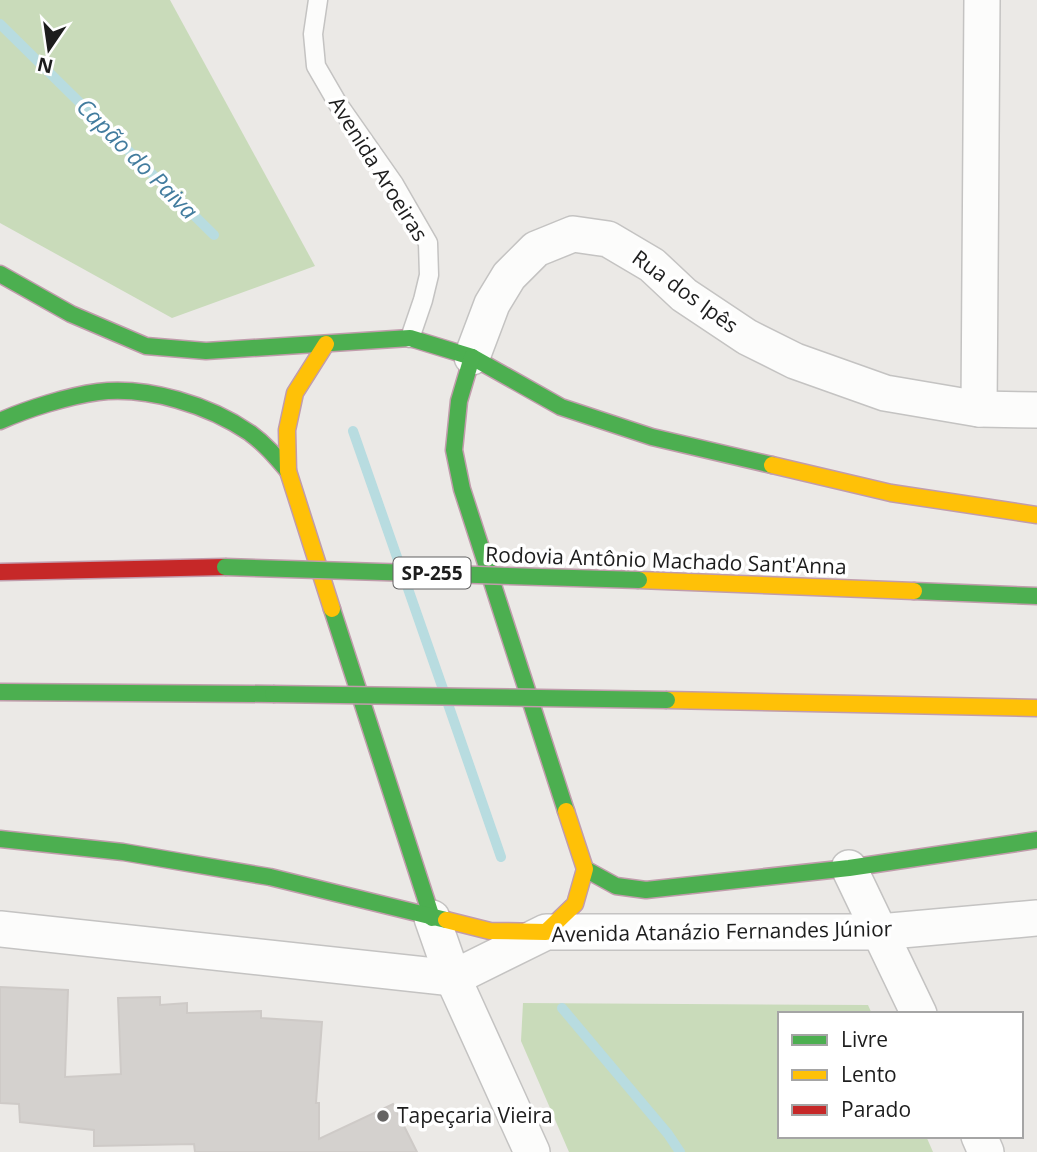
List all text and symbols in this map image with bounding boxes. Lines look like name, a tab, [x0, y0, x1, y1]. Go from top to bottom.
north arrow	[14, 14, 84, 84]
text: N	[35, 51, 56, 80]
water label: Capão do Paiva	[70, 91, 205, 226]
street label: Avenida Aroeiras	[323, 91, 435, 246]
street label: Rua dos Ipês	[627, 243, 744, 339]
street label: Rodovia Antônio Machado Sant'Anna	[485, 540, 847, 580]
road number: SP-255	[394, 558, 471, 588]
street label: Avenida Atanázio Fernandes Júnior	[551, 914, 893, 948]
legend	[778, 1012, 1023, 1138]
text: Livre	[841, 1025, 888, 1053]
text: Lento	[841, 1060, 897, 1088]
text: Parado	[841, 1095, 911, 1123]
place label: Tapeçaria Vieira	[397, 1101, 553, 1129]
marker: Tapeçaria Vieira	[375, 1108, 391, 1124]

